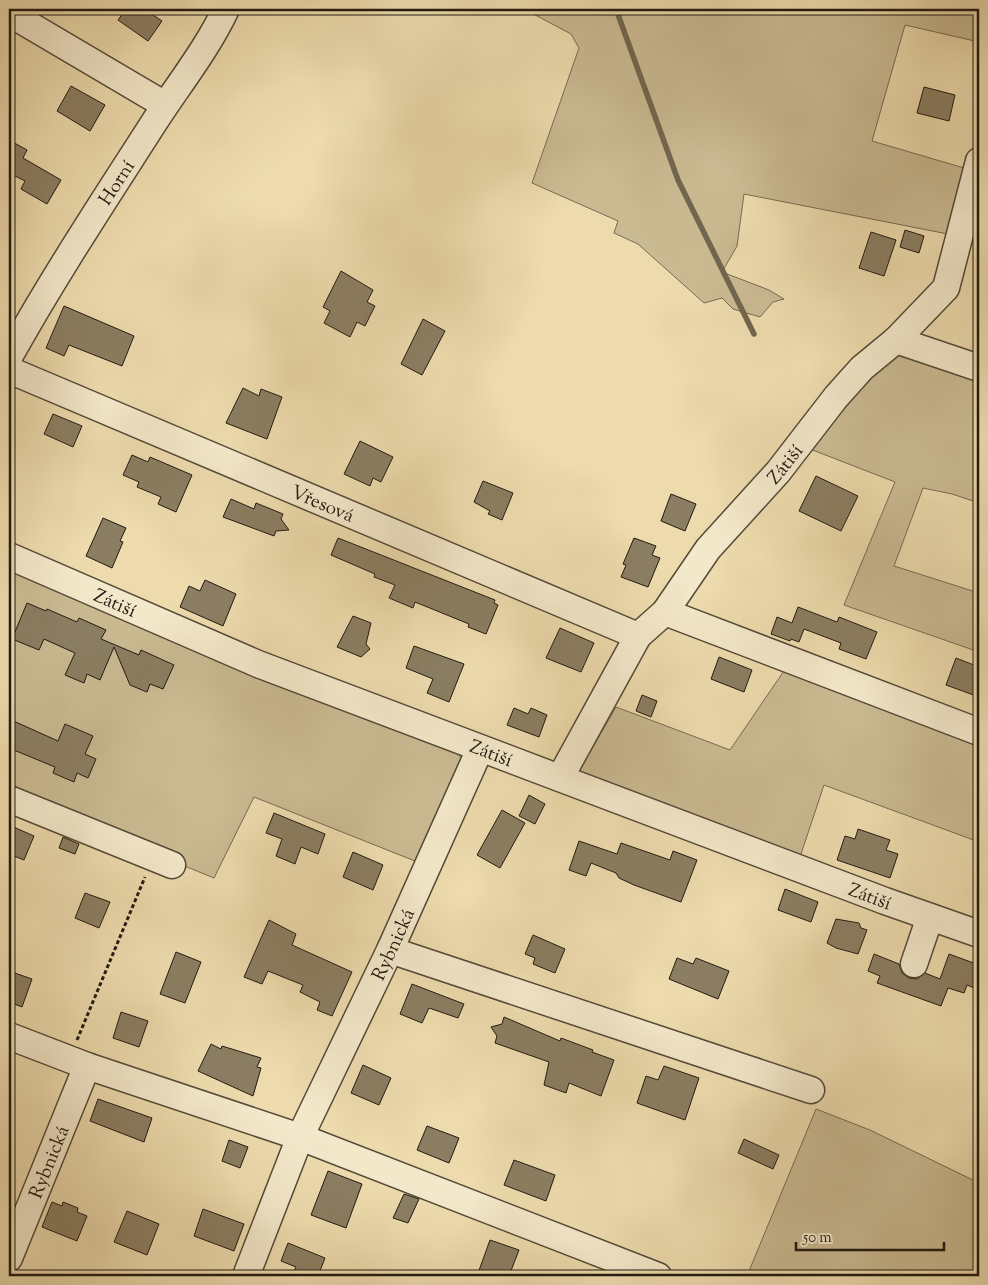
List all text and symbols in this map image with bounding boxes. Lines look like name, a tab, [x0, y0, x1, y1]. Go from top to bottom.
street label: Horní	[93, 155, 142, 211]
street label: Zátiší	[762, 440, 811, 491]
street label: Vřesová	[286, 480, 358, 531]
street label: Zátiší	[89, 583, 140, 626]
street label: Zátiší	[465, 734, 516, 775]
street label: Zátiší	[844, 877, 895, 918]
street label: Rybnická	[366, 905, 423, 986]
street label: Rybnická	[24, 1122, 77, 1203]
scale bar	[796, 1220, 943, 1252]
text: 50 m	[802, 1228, 832, 1249]

